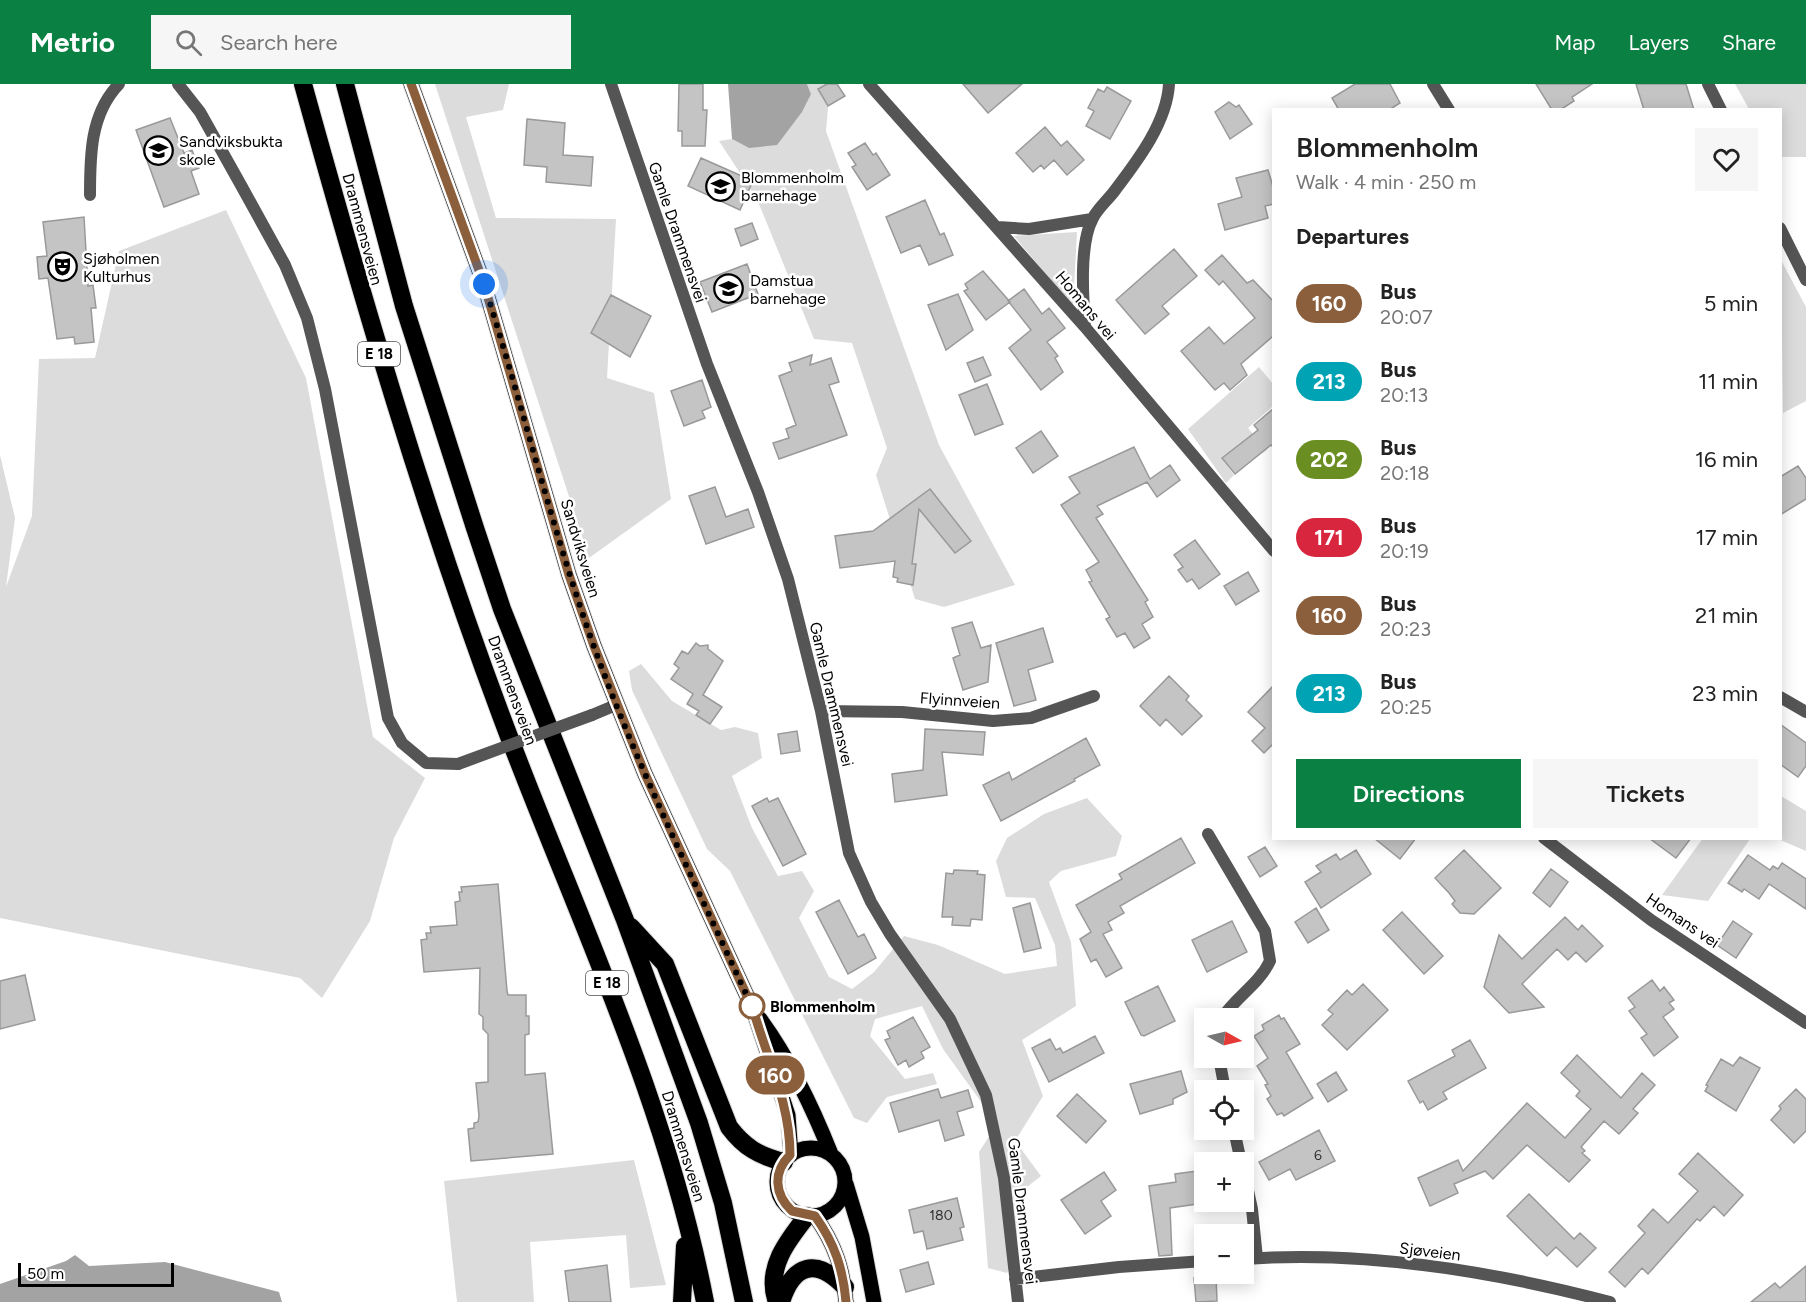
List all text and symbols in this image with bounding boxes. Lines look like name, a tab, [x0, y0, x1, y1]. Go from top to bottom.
search box	[151, 15, 571, 69]
text: Metrio	[30, 25, 115, 59]
icon: search	[172, 26, 205, 59]
text: Search here	[220, 29, 338, 56]
text: Map	[1555, 30, 1595, 55]
text: Layers	[1628, 30, 1689, 55]
text: Share	[1722, 30, 1776, 55]
button: heart	[1695, 128, 1758, 191]
text: Blommenholm	[1296, 130, 1479, 164]
place label: Sandviksbukta skole	[179, 132, 283, 169]
school or university icon: Sandviksbukta skole	[142, 134, 174, 166]
street label: Gamle Drammensvei	[645, 159, 711, 305]
place label: Blommenholm barnehage	[741, 168, 844, 205]
school or university icon: Blommenholm barnehage	[704, 170, 736, 202]
text: Walk · 4 min · 250 m	[1296, 170, 1476, 194]
street label: Drammensveien	[338, 171, 387, 287]
text: Departures	[1296, 223, 1409, 250]
place label: Sjøholmen Kulturhus	[83, 249, 159, 286]
theatre icon: Sjøholmen Kulturhus	[46, 251, 78, 283]
street label: Homans vei	[1051, 267, 1120, 344]
your location	[469, 269, 499, 299]
place label: Damstua barnehage	[750, 271, 826, 308]
school or university icon: Damstua barnehage	[713, 273, 745, 305]
text: Bus	[1380, 278, 1416, 305]
text: 5 min	[1704, 290, 1758, 317]
text: 160	[1312, 291, 1346, 316]
text: 20:07	[1380, 305, 1433, 329]
road number: E 18	[358, 342, 400, 366]
text: Bus	[1380, 356, 1416, 383]
text: 11 min	[1698, 368, 1758, 395]
text: 213	[1313, 369, 1345, 394]
text: 20:13	[1380, 383, 1428, 407]
text: Bus	[1380, 434, 1416, 461]
text: 16 min	[1695, 446, 1758, 473]
text: 202	[1310, 447, 1348, 472]
text: 20:18	[1380, 461, 1430, 485]
street label: Sandviksveien	[557, 497, 605, 600]
text: Bus	[1380, 512, 1416, 539]
text: 17 min	[1696, 524, 1758, 551]
text: 171	[1314, 525, 1344, 550]
text: 20:19	[1380, 539, 1429, 563]
text: Bus	[1380, 590, 1416, 617]
text: 21 min	[1695, 602, 1758, 629]
text: 160	[1312, 603, 1346, 628]
text: 20:23	[1380, 617, 1431, 641]
street label: Gamle Drammensvei	[806, 620, 857, 768]
street label: Drammensveien	[484, 633, 541, 748]
text: Bus	[1380, 668, 1416, 695]
text: 23 min	[1692, 680, 1758, 707]
text: 213	[1313, 681, 1345, 706]
street label: Flyinnveien	[919, 688, 1001, 713]
text: 20:25	[1380, 695, 1432, 719]
button: Directions	[1296, 759, 1521, 828]
button: Tickets	[1533, 759, 1758, 828]
street label: Homans vei	[1643, 889, 1723, 952]
road number: E 18	[586, 971, 628, 995]
marker: Blommenholm	[739, 993, 765, 1019]
place label: Blommenholm	[770, 997, 875, 1016]
north arrow	[1194, 1008, 1254, 1068]
map controls	[1194, 1008, 1254, 1284]
line badge: 160	[740, 1056, 810, 1094]
text: 160	[758, 1063, 792, 1088]
button: locate	[1194, 1080, 1254, 1140]
street label: Drammensveien	[658, 1088, 709, 1204]
street label: Gamle Drammensvei	[1004, 1137, 1041, 1285]
house number: 6	[1314, 1147, 1322, 1164]
button: +	[1194, 1152, 1254, 1212]
house number: 180	[929, 1207, 953, 1224]
button: −	[1194, 1224, 1254, 1284]
street label: Sjøveien	[1398, 1238, 1462, 1265]
scale bar	[18, 1260, 174, 1288]
text: 50 m	[27, 1264, 64, 1283]

